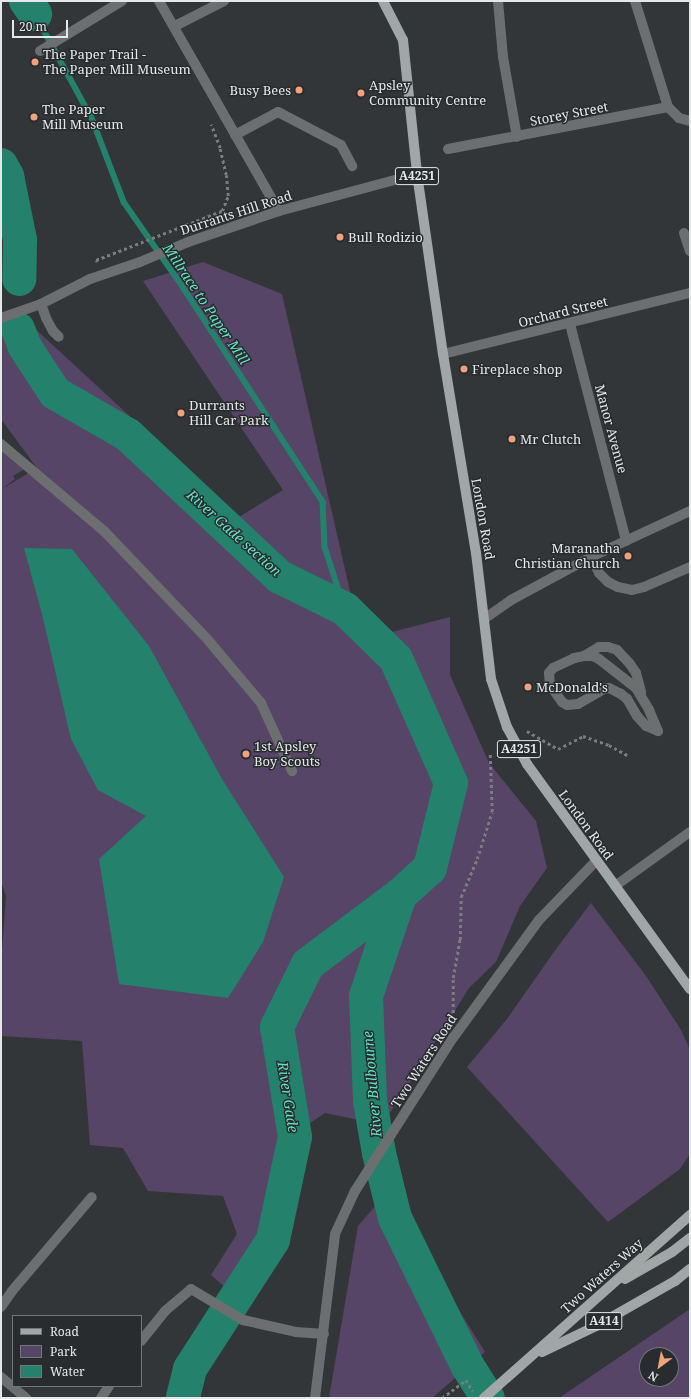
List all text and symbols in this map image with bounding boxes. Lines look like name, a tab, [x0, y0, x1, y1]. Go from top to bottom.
scale bar	[14, 12, 70, 38]
text: 20 m	[19, 18, 47, 35]
place label: The Paper Trail - The Paper Mill Museum	[43, 47, 191, 78]
marker: The Paper Trail - The Paper Mill Museum	[30, 57, 40, 67]
place label: Apsley Community Centre	[369, 78, 486, 109]
place label: Busy Bees	[229, 82, 291, 98]
marker: Busy Bees	[294, 85, 304, 95]
marker: Apsley Community Centre	[356, 88, 366, 98]
street label: Storey Street	[529, 99, 609, 129]
place label: The Paper Mill Museum	[42, 102, 124, 133]
marker: The Paper Mill Museum	[29, 112, 39, 122]
road number: A4251	[394, 166, 440, 186]
street label: Durrants Hill Road	[178, 188, 294, 238]
place label: Bull Rodizio	[348, 229, 423, 245]
marker: Bull Rodizio	[335, 232, 345, 242]
water label: Millrace to Paper Mill	[159, 240, 253, 368]
street label: Orchard Street	[517, 293, 609, 331]
place label: Fireplace shop	[472, 361, 563, 377]
marker: Fireplace shop	[459, 364, 469, 374]
street label: Manor Avenue	[592, 383, 630, 475]
place label: Durrants Hill Car Park	[189, 398, 269, 429]
marker: Durrants Hill Car Park	[176, 408, 186, 418]
place label: Mr Clutch	[520, 431, 581, 447]
marker: Mr Clutch	[507, 434, 517, 444]
street label: London Road	[468, 477, 498, 561]
water label: River Gade section	[183, 486, 285, 580]
place label: Maranatha Christian Church	[515, 541, 620, 572]
marker: Maranatha Christian Church	[623, 551, 633, 561]
place label: McDonald's	[536, 679, 608, 695]
marker: McDonald's	[523, 682, 533, 692]
place label: 1st Apsley Boy Scouts	[254, 739, 320, 770]
road number: A4251	[496, 739, 542, 759]
marker: 1st Apsley Boy Scouts	[241, 749, 251, 759]
street label: London Road	[555, 787, 617, 863]
street label: Two Waters Road	[388, 1011, 460, 1111]
water label: River Bulbourne	[359, 1030, 385, 1138]
water label: River Gade	[274, 1060, 302, 1134]
street label: Two Waters Way	[558, 1235, 646, 1317]
road number: A414	[585, 1311, 623, 1331]
legend	[12, 1315, 142, 1387]
text: Road	[50, 1323, 79, 1340]
text: Park	[50, 1343, 77, 1360]
north arrow	[639, 1347, 679, 1387]
text: Water	[50, 1363, 85, 1380]
text: N	[645, 1368, 661, 1385]

